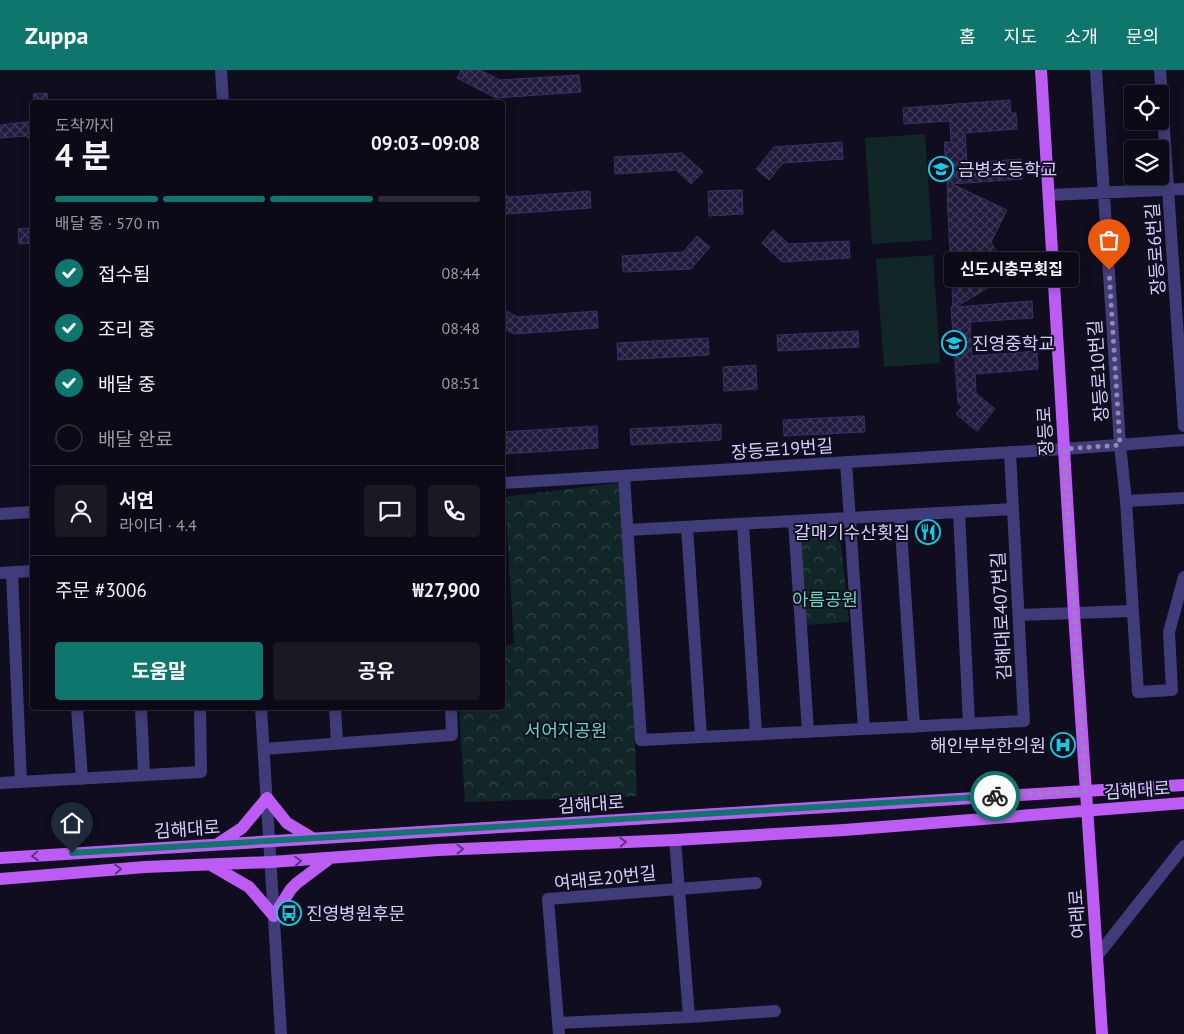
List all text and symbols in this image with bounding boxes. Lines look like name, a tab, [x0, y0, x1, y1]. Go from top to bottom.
text: Zuppa	[25, 20, 88, 51]
text: 홈	[959, 25, 976, 48]
text: 지도	[1004, 25, 1037, 48]
text: 소개	[1065, 25, 1098, 48]
text: 문의	[1126, 25, 1159, 48]
map controls	[1124, 85, 1169, 185]
button: locate	[1124, 85, 1169, 130]
text: 도착까지	[55, 115, 114, 135]
text: 09:03–09:08	[371, 131, 480, 155]
text: 4 분	[55, 134, 111, 176]
button: layers	[1124, 140, 1169, 185]
school or university icon: 금병초등학교	[928, 156, 954, 182]
place label: 금병초등학교	[958, 158, 1057, 181]
street label: 장등로6번길	[1140, 202, 1170, 296]
text: 배달 중 · 570 m	[55, 213, 160, 233]
pin	[1088, 219, 1130, 270]
icon: bag	[1095, 226, 1123, 254]
callout: 신도시충무횟집	[944, 252, 1079, 288]
icon: check	[55, 259, 83, 287]
text: 신도시충무횟집	[960, 259, 1063, 279]
text: 접수됨	[98, 262, 150, 286]
text: 08:44	[442, 263, 480, 283]
icon: check	[55, 314, 83, 342]
text: 조리 중	[98, 317, 156, 341]
text: 08:48	[442, 318, 480, 338]
street label: 장등로10번길	[1083, 319, 1113, 423]
school or university icon: 진영중학교	[941, 330, 967, 356]
place label: 진영중학교	[972, 332, 1055, 355]
icon: check	[55, 369, 83, 397]
text: 배달 중	[98, 372, 156, 396]
text: 08:51	[442, 373, 480, 393]
street label: 장등로	[1032, 406, 1058, 456]
text: 배달 완료	[98, 427, 173, 451]
street label: 장등로19번길	[730, 434, 834, 464]
button: person	[55, 485, 107, 537]
button: chat	[364, 485, 416, 537]
button: phone	[428, 485, 480, 537]
text: 서연	[119, 488, 154, 512]
text: 라이더 · 4.4	[119, 515, 197, 535]
restaurant icon: 갈매기수산횟집	[915, 519, 941, 545]
place label: 갈매기수산횟집	[794, 521, 910, 544]
street label: 김해대로407번길	[986, 551, 1016, 681]
text: 주문 #3006	[55, 578, 147, 602]
text: ₩27,900	[412, 578, 480, 602]
park label: 아름공원	[792, 588, 858, 611]
button: 도움말	[55, 642, 263, 700]
button: 공유	[273, 642, 480, 700]
park label: 서어지공원	[525, 719, 607, 742]
hospital icon: 해인부부한의원	[1050, 732, 1076, 758]
place label: 해인부부한의원	[930, 734, 1046, 757]
courier	[970, 771, 1020, 821]
street label: 김해대로	[1103, 776, 1171, 804]
icon: bike	[981, 782, 1009, 810]
street label: 김해대로	[557, 790, 625, 818]
pin	[51, 802, 93, 853]
icon: home	[58, 809, 86, 837]
street label: 김해대로	[153, 815, 221, 843]
one-way arrow	[619, 837, 627, 847]
one-way arrow	[457, 844, 465, 855]
one-way arrow	[31, 850, 39, 861]
one-way arrow	[294, 855, 302, 866]
street label: 여래로20번길	[553, 861, 657, 895]
one-way arrow	[115, 864, 123, 875]
street label: 여래로	[1064, 888, 1090, 940]
bus stop icon: 진영병원후문	[276, 900, 302, 926]
place label: 진영병원후문	[306, 902, 405, 925]

